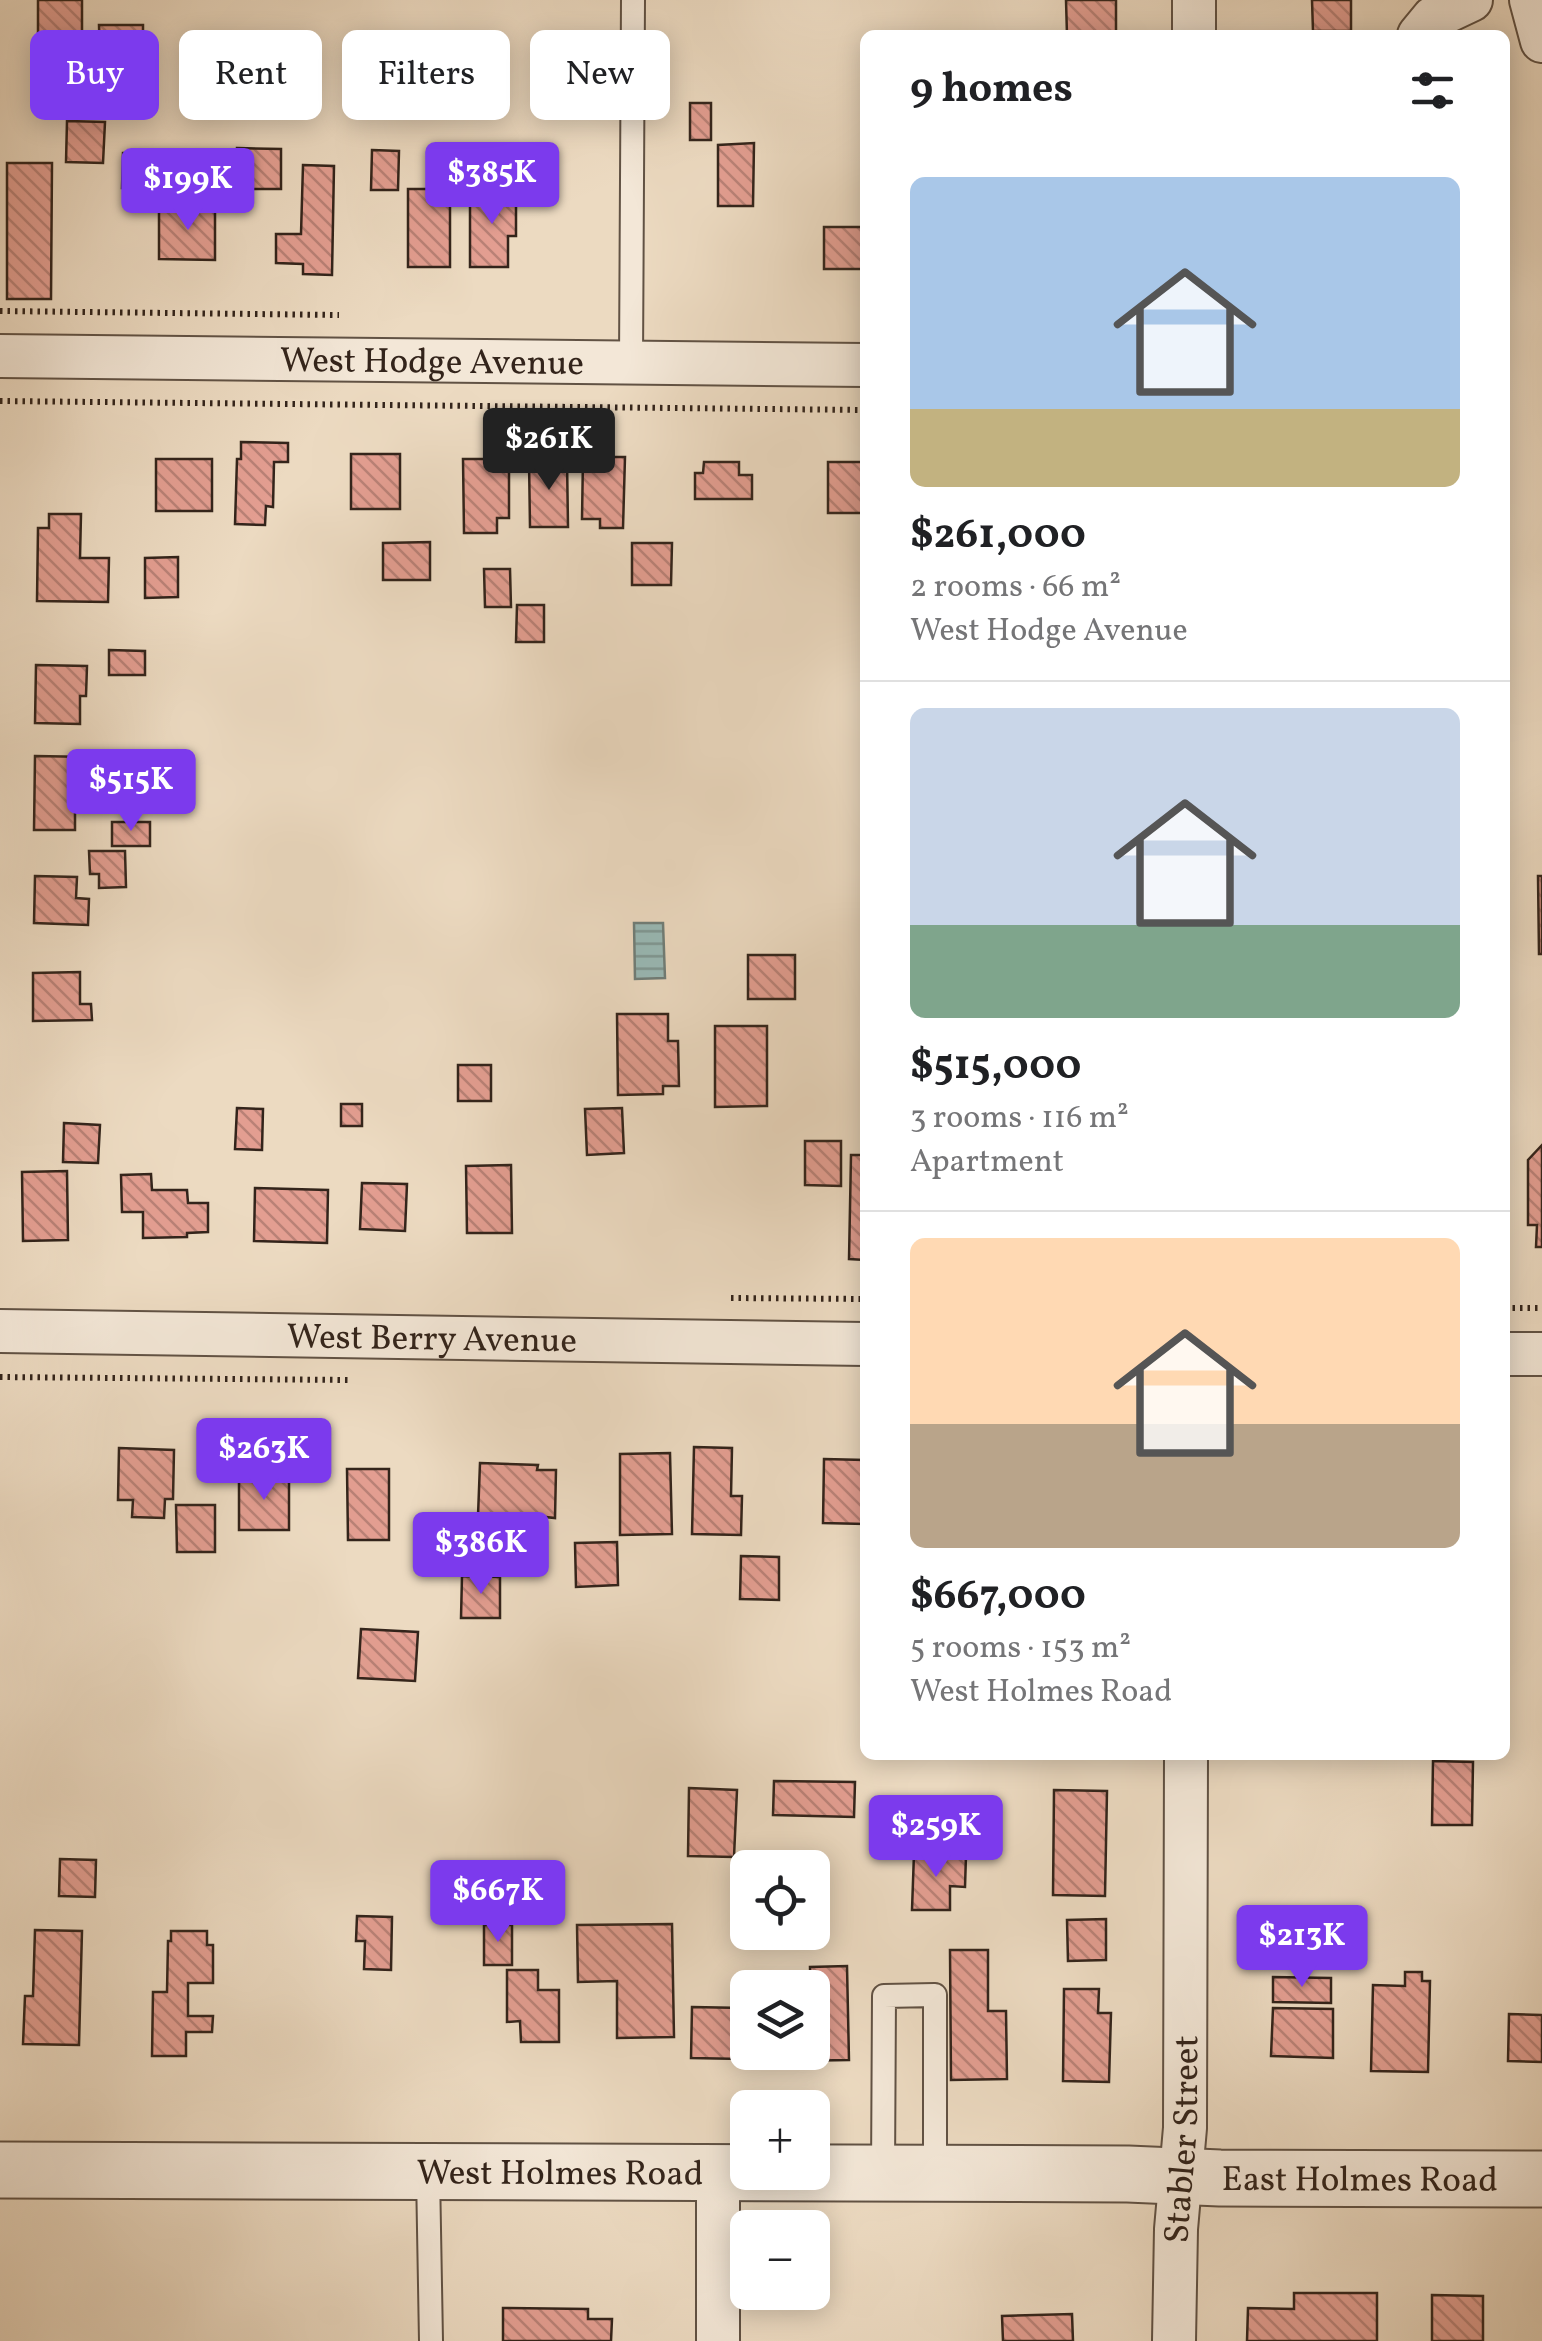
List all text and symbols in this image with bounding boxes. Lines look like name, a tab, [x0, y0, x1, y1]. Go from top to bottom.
chip: Buy	[30, 30, 159, 120]
chip: Rent	[179, 30, 322, 120]
chip: Filters	[342, 30, 510, 120]
chip: New	[530, 30, 670, 120]
text: 9 homes	[910, 61, 1073, 120]
icon: filters	[1405, 63, 1460, 118]
pin: $385K	[422, 142, 562, 227]
pin: $199K	[118, 148, 258, 233]
text: $385K	[447, 152, 537, 196]
text: $199K	[143, 158, 233, 202]
icon: home	[1095, 242, 1275, 422]
street label: West Hodge Avenue	[280, 338, 584, 389]
pin: $261K	[479, 408, 619, 493]
text: $261K	[505, 418, 593, 462]
text: $261,000	[910, 507, 1086, 566]
text: 2 rooms · 66 m²	[910, 566, 1121, 610]
text: West Hodge Avenue	[910, 610, 1188, 654]
pin: $515K	[61, 749, 201, 834]
text: $515K	[89, 759, 173, 803]
icon: home	[1095, 773, 1275, 953]
text: $515,000	[910, 1038, 1081, 1097]
text: 3 rooms · 116 m²	[910, 1097, 1129, 1141]
text: Apartment	[910, 1141, 1064, 1185]
icon: home	[1095, 1303, 1275, 1483]
street label: West Berry Avenue	[286, 1314, 577, 1367]
pin: $263K	[194, 1418, 334, 1503]
text: $263K	[218, 1428, 310, 1472]
pin: $386K	[411, 1512, 551, 1597]
text: $386K	[435, 1522, 527, 1566]
text: $667,000	[910, 1568, 1086, 1627]
text: 5 rooms · 153 m²	[910, 1627, 1131, 1671]
text: West Holmes Road	[910, 1671, 1172, 1715]
pin: $259K	[866, 1795, 1006, 1880]
text: $259K	[891, 1805, 981, 1849]
map controls	[730, 1850, 830, 2310]
button: locate	[730, 1850, 830, 1950]
pin: $667K	[428, 1860, 568, 1945]
text: $667K	[452, 1870, 544, 1914]
pin: $213K	[1232, 1905, 1372, 1990]
text: $213K	[1259, 1915, 1345, 1959]
button: layers	[730, 1970, 830, 2070]
street label: Stabler Street	[1155, 2035, 1212, 2244]
button: +	[730, 2090, 830, 2190]
street label: West Holmes Road	[416, 2150, 704, 2199]
street label: East Holmes Road	[1222, 2157, 1498, 2206]
button: −	[730, 2210, 830, 2310]

